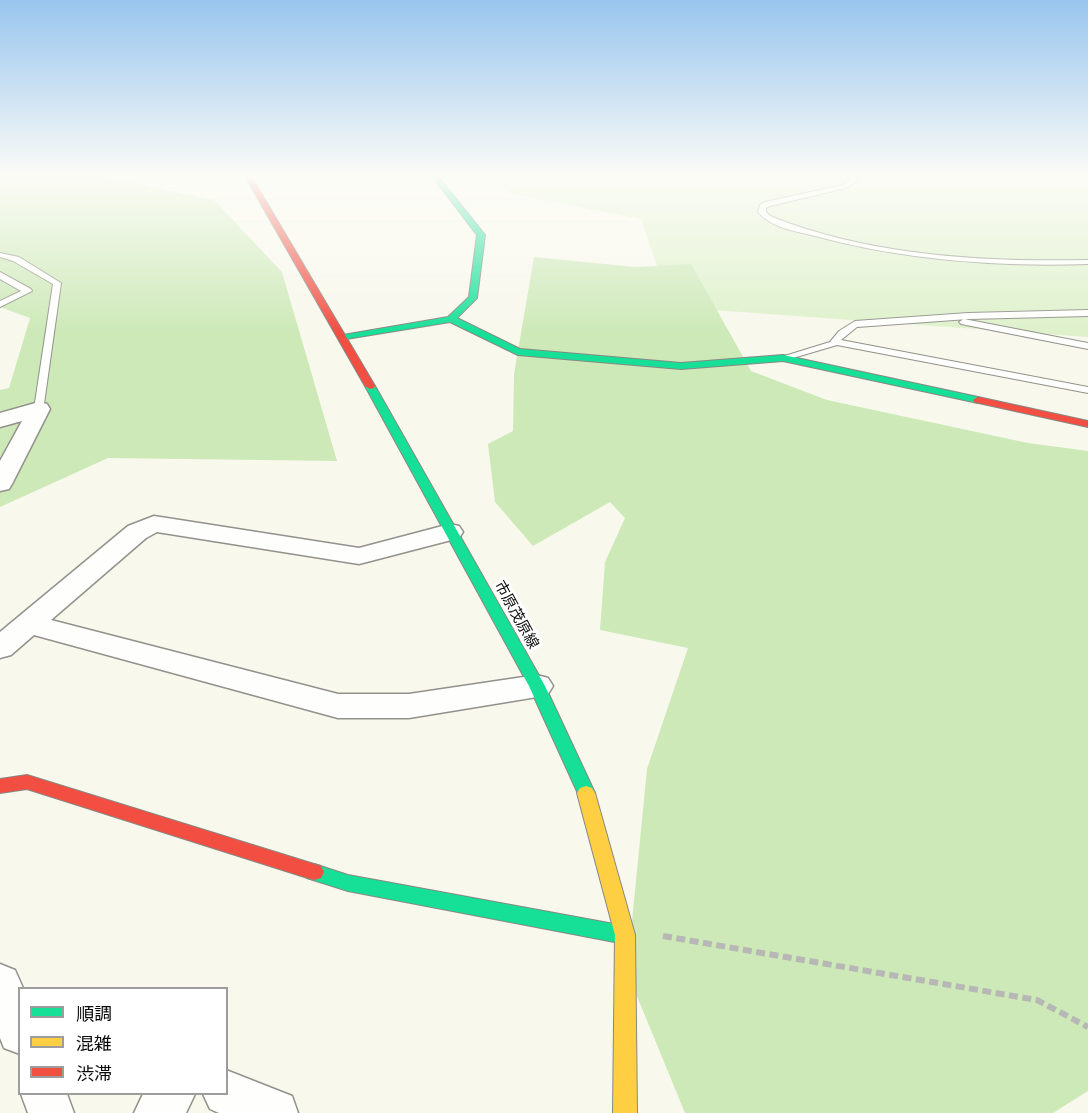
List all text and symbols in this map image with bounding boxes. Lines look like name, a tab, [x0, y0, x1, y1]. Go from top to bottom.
street label: 市原茂原線	[490, 578, 542, 652]
legend	[18, 987, 228, 1095]
text: 順調	[76, 1003, 112, 1025]
text: 混雑	[76, 1033, 112, 1055]
text: 渋滞	[76, 1063, 112, 1085]

